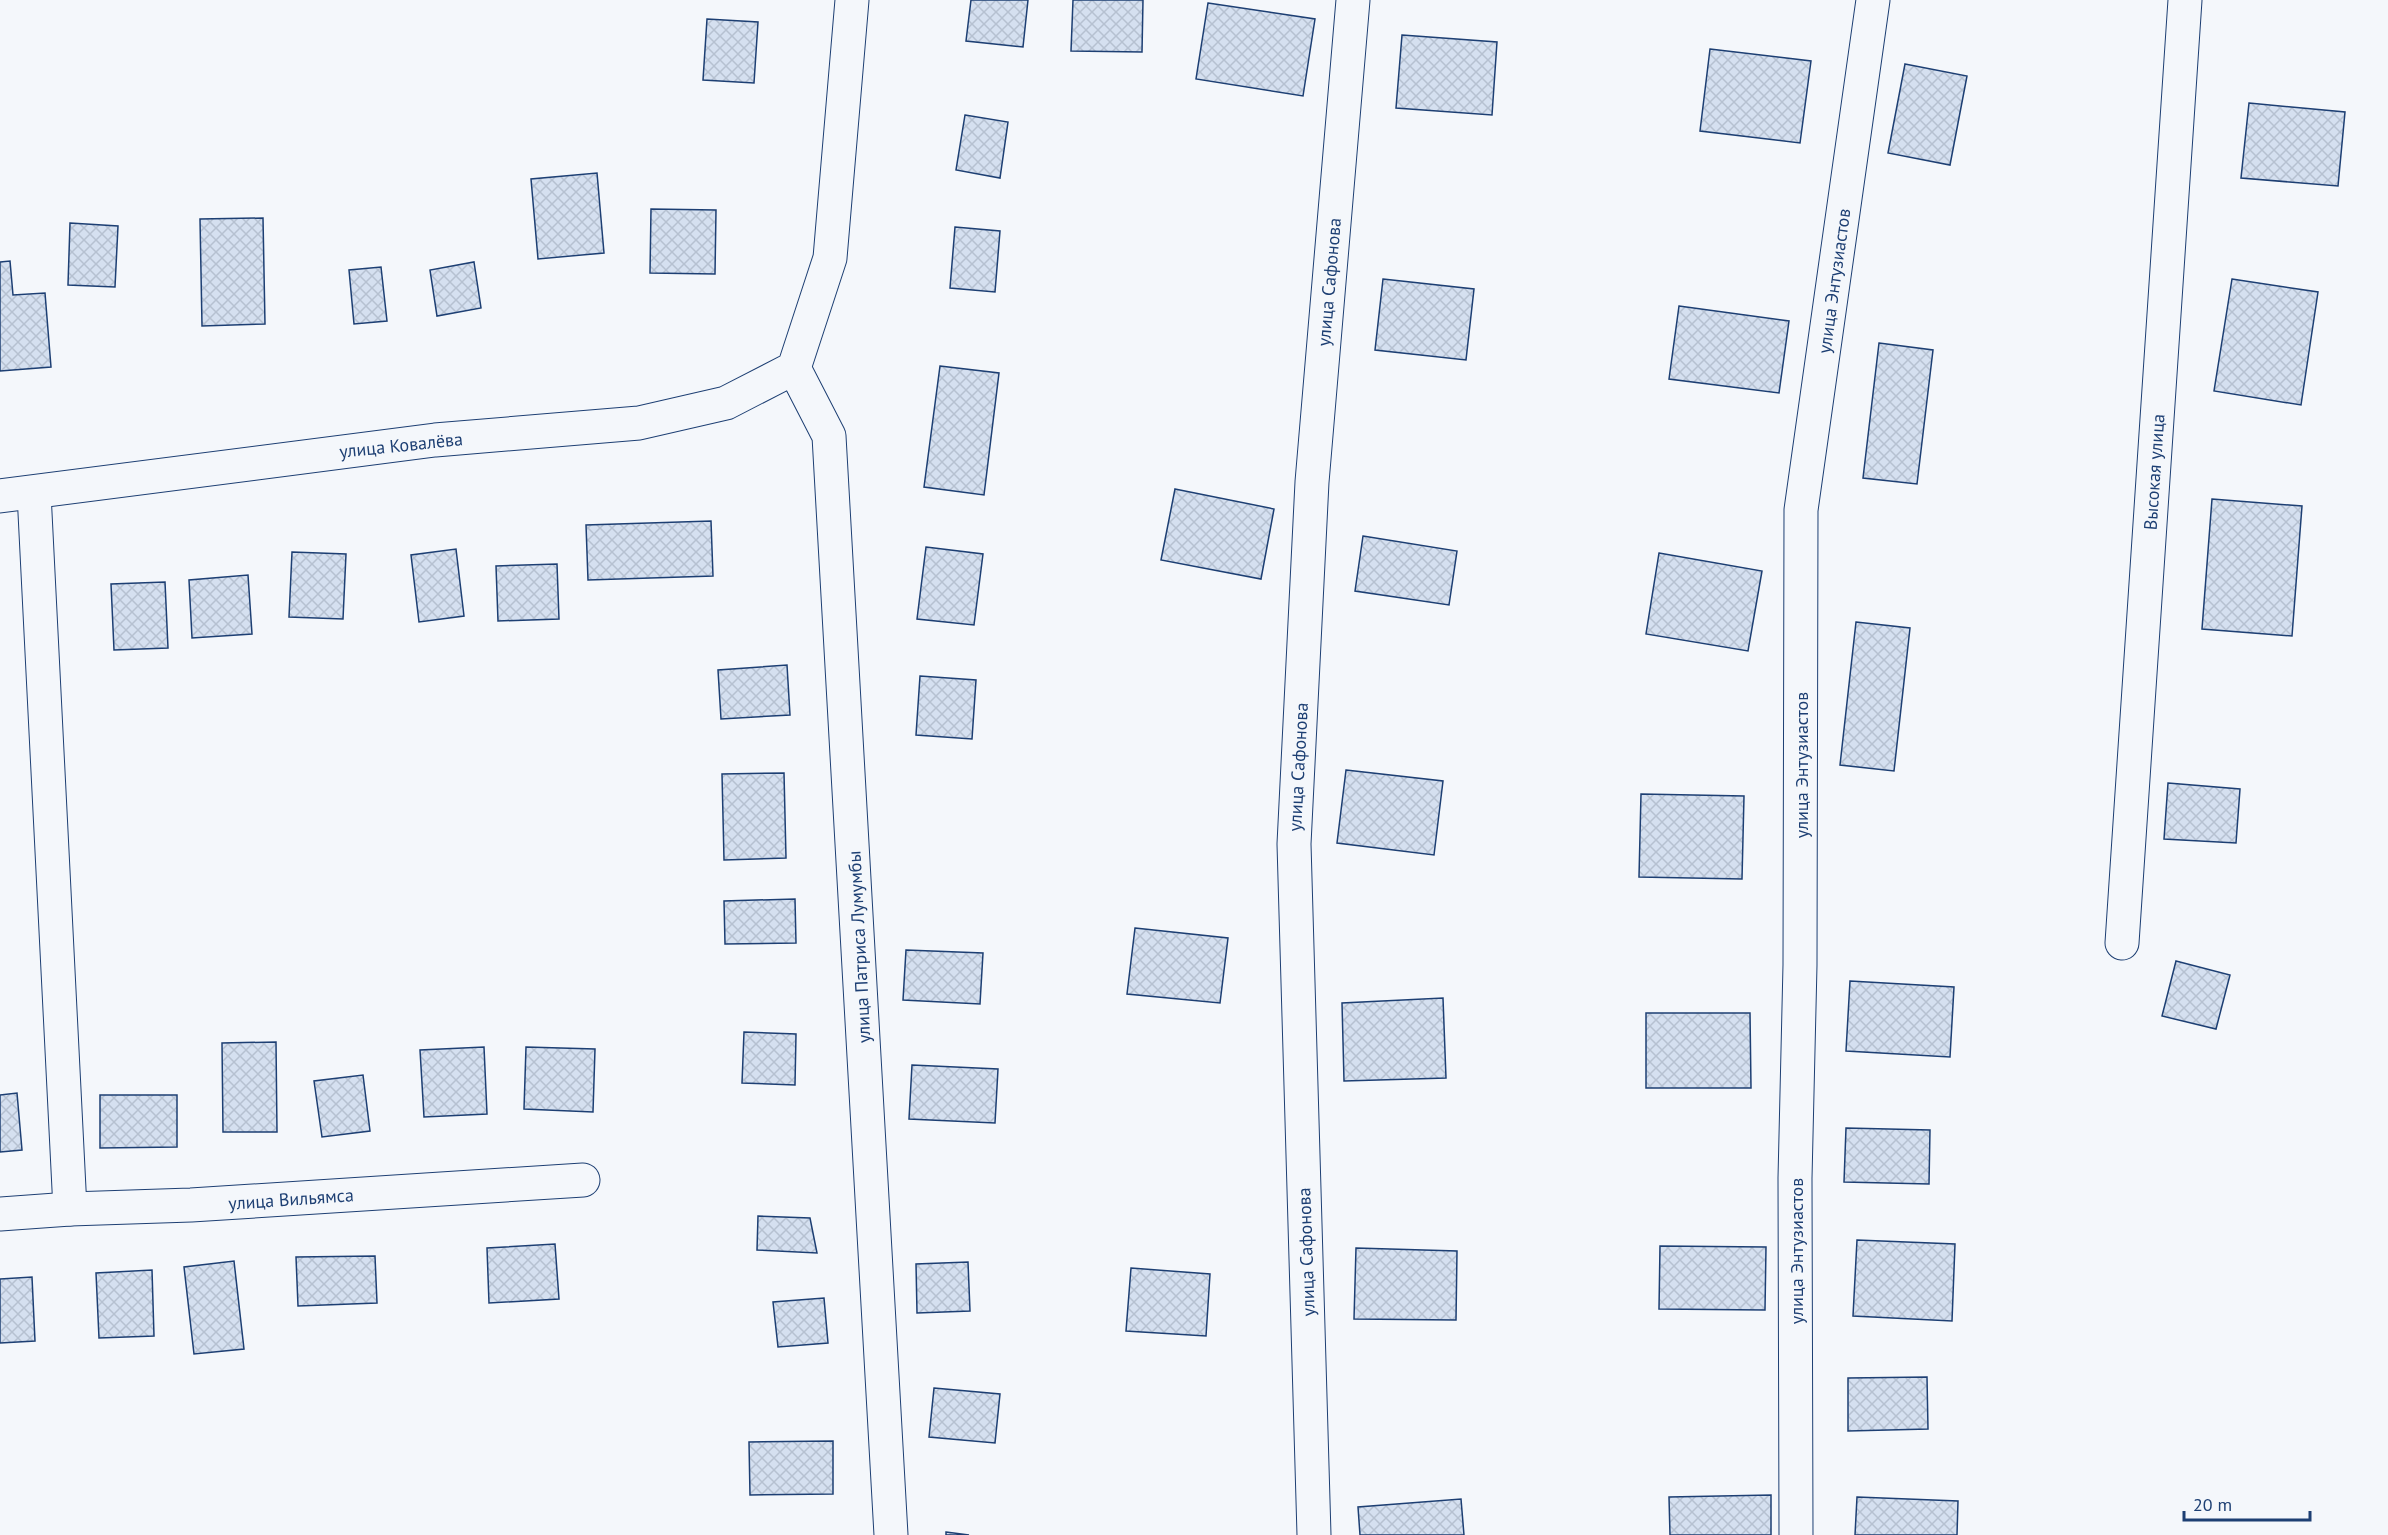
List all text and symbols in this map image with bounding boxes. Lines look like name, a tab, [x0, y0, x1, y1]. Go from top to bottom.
street label: улица Энтузиастов	[1812, 207, 1856, 355]
street label: улица Сафонова	[1312, 217, 1346, 347]
street label: Высокая улица	[2138, 413, 2170, 531]
street label: улица Ковалёва	[338, 427, 464, 463]
street label: улица Энтузиастов	[1790, 692, 1813, 838]
street label: улица Сафонова	[1283, 702, 1313, 832]
street label: улица Патриса Лумумбы	[842, 850, 876, 1044]
street label: улица Энтузиастов	[1785, 1178, 1808, 1324]
street label: улица Вильямса	[228, 1183, 354, 1215]
street label: улица Сафонова	[1292, 1187, 1320, 1317]
scale bar	[2184, 1484, 2310, 1522]
text: 20 m	[2193, 1493, 2232, 1516]

